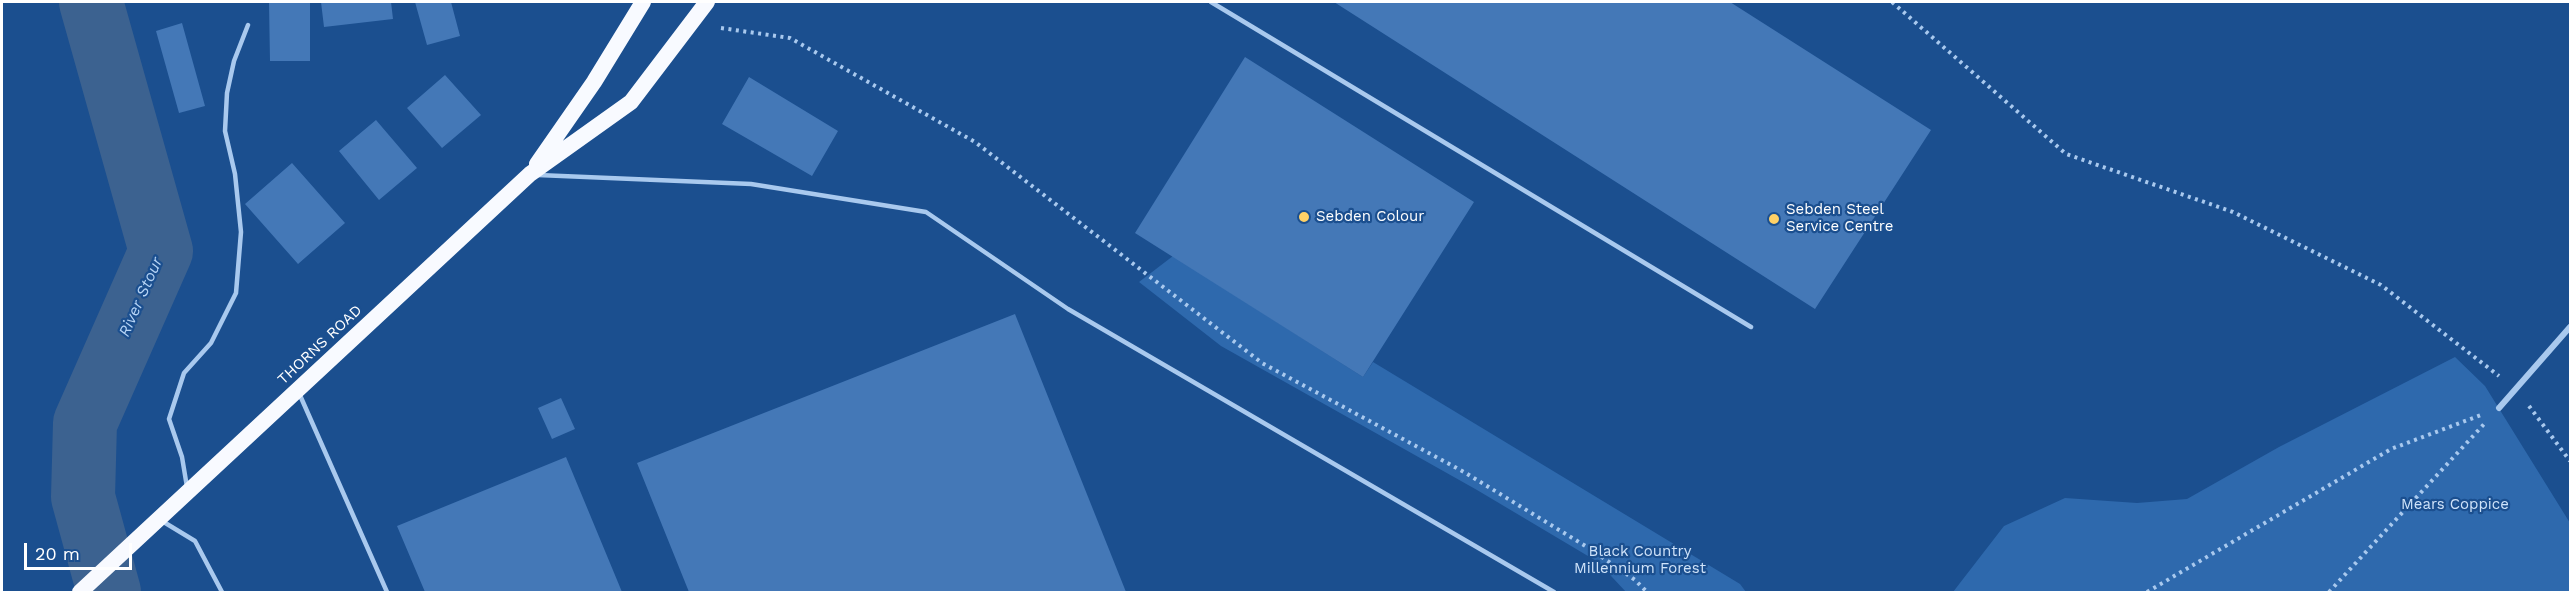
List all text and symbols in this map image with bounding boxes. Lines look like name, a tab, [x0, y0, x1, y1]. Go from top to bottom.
place label: Sebden Steel Service Centre	[1786, 201, 1893, 236]
place label: Sebden Colour	[1316, 208, 1424, 226]
marker: Sebden Colour	[1297, 210, 1311, 224]
marker: Sebden Steel Service Centre	[1767, 212, 1781, 226]
water label: River Stour	[115, 254, 167, 340]
street label: THORNS ROAD	[274, 301, 366, 389]
park label: Mears Coppice	[2401, 496, 2509, 514]
scale bar	[27, 531, 135, 569]
text: 20 m	[35, 543, 80, 564]
park label: Black Country Millennium Forest	[1574, 543, 1706, 578]

